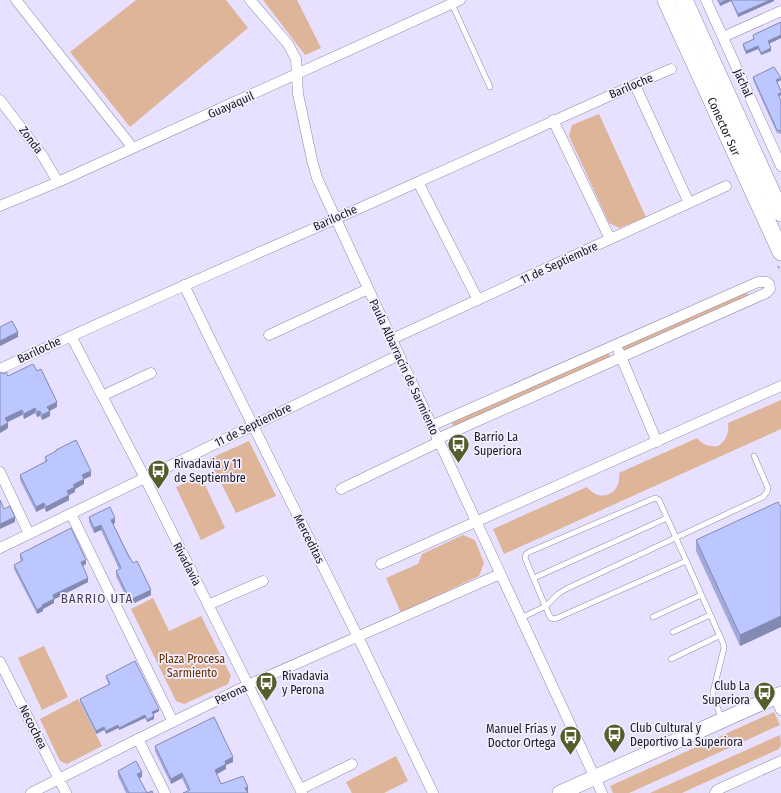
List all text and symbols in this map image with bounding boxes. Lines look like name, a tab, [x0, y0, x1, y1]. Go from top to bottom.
street label: Jáchal	[731, 67, 755, 99]
street label: Bariloche	[607, 70, 655, 102]
street label: Guayaquil	[206, 89, 256, 121]
street label: Conector Sur	[704, 95, 744, 159]
street label: Zonda	[16, 124, 46, 156]
street label: Bariloche	[311, 202, 359, 234]
street label: 11 de Septiembre	[518, 239, 600, 287]
street label: Paula Albarracín de Sarmiento	[366, 297, 442, 437]
street label: Bariloche	[15, 334, 63, 366]
street label: 11 de Septiembre	[212, 400, 294, 450]
place label: Barrio La Superiora	[474, 430, 522, 458]
bus stop icon: Barrio La Superiora	[445, 431, 471, 464]
place label: Rivadavia y 11 de Septiembre	[174, 457, 246, 485]
bus stop icon: Rivadavia y 11 de Septiembre	[146, 458, 172, 491]
street label: Merceditas	[291, 512, 327, 566]
street label: Rivadavia	[170, 540, 204, 588]
district label: BARRIO UTA	[61, 591, 133, 606]
park label: Plaza Procesa Sarmiento	[159, 652, 225, 680]
place label: Rivadavia y Perona	[282, 669, 329, 697]
bus stop icon: Rivadavia y Perona	[253, 670, 279, 703]
place label: Club La Superiora	[702, 679, 750, 707]
street label: Perona	[213, 680, 250, 708]
bus stop icon: Club La Superiora	[752, 680, 778, 713]
street label: Necochea	[16, 703, 50, 751]
place label: Club Cultural y Deportivo La Superiora	[630, 721, 743, 749]
place label: Manuel Frías y Doctor Ortega	[486, 722, 557, 750]
bus stop icon: Club Cultural y Deportivo La Superiora	[601, 722, 627, 755]
bus stop icon: Manuel Frías y Doctor Ortega	[558, 723, 584, 756]

